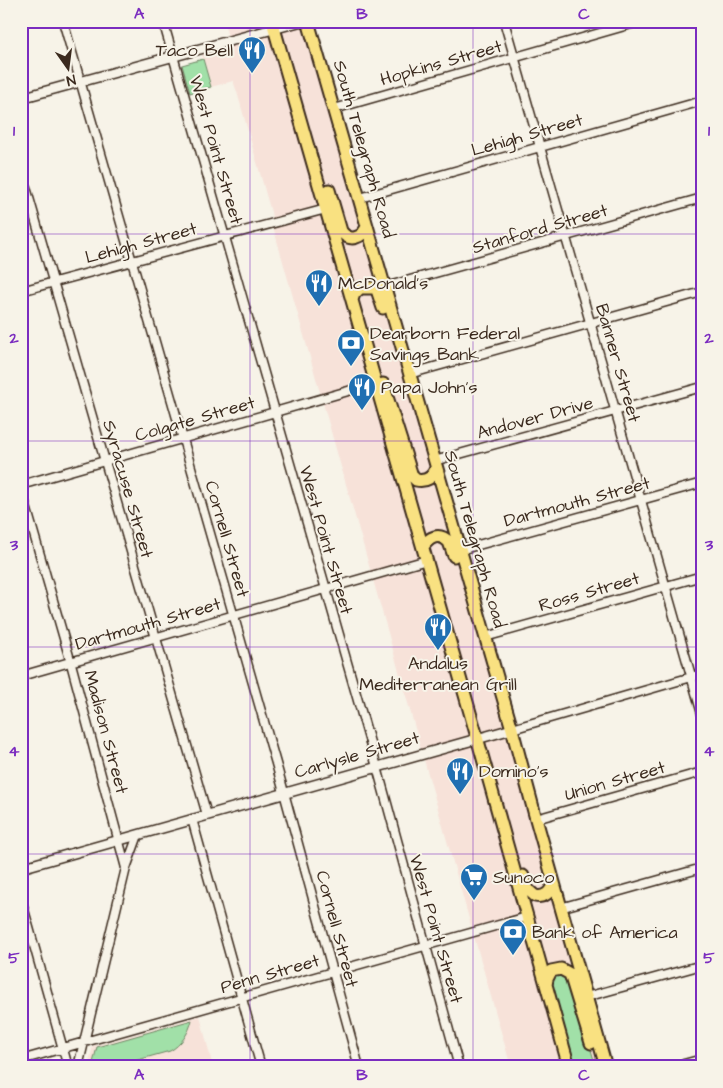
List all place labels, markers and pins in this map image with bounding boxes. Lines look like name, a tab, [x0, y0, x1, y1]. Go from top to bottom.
restaurant icon: Taco Bell	[237, 35, 267, 74]
place label: Taco Bell	[156, 38, 233, 63]
restaurant icon: McDonald's	[304, 268, 334, 307]
place label: McDonald's	[338, 271, 428, 296]
place label: Dearborn Federal Savings Bank	[370, 321, 520, 368]
bank icon: Dearborn Federal Savings Bank	[336, 328, 366, 367]
restaurant icon: Papa John's	[347, 372, 377, 411]
place label: Papa John's	[381, 375, 478, 400]
restaurant icon: Andalus Mediterranean Grill	[423, 612, 453, 651]
place label: Andalus Mediterranean Grill	[359, 651, 517, 697]
restaurant icon: Domino's	[445, 756, 475, 795]
place label: Domino's	[479, 759, 549, 784]
supermarket icon: Sunoco	[459, 862, 489, 901]
place label: Sunoco	[493, 865, 554, 890]
bank icon: Bank of America	[498, 917, 528, 956]
place label: Bank of America	[532, 920, 678, 945]

